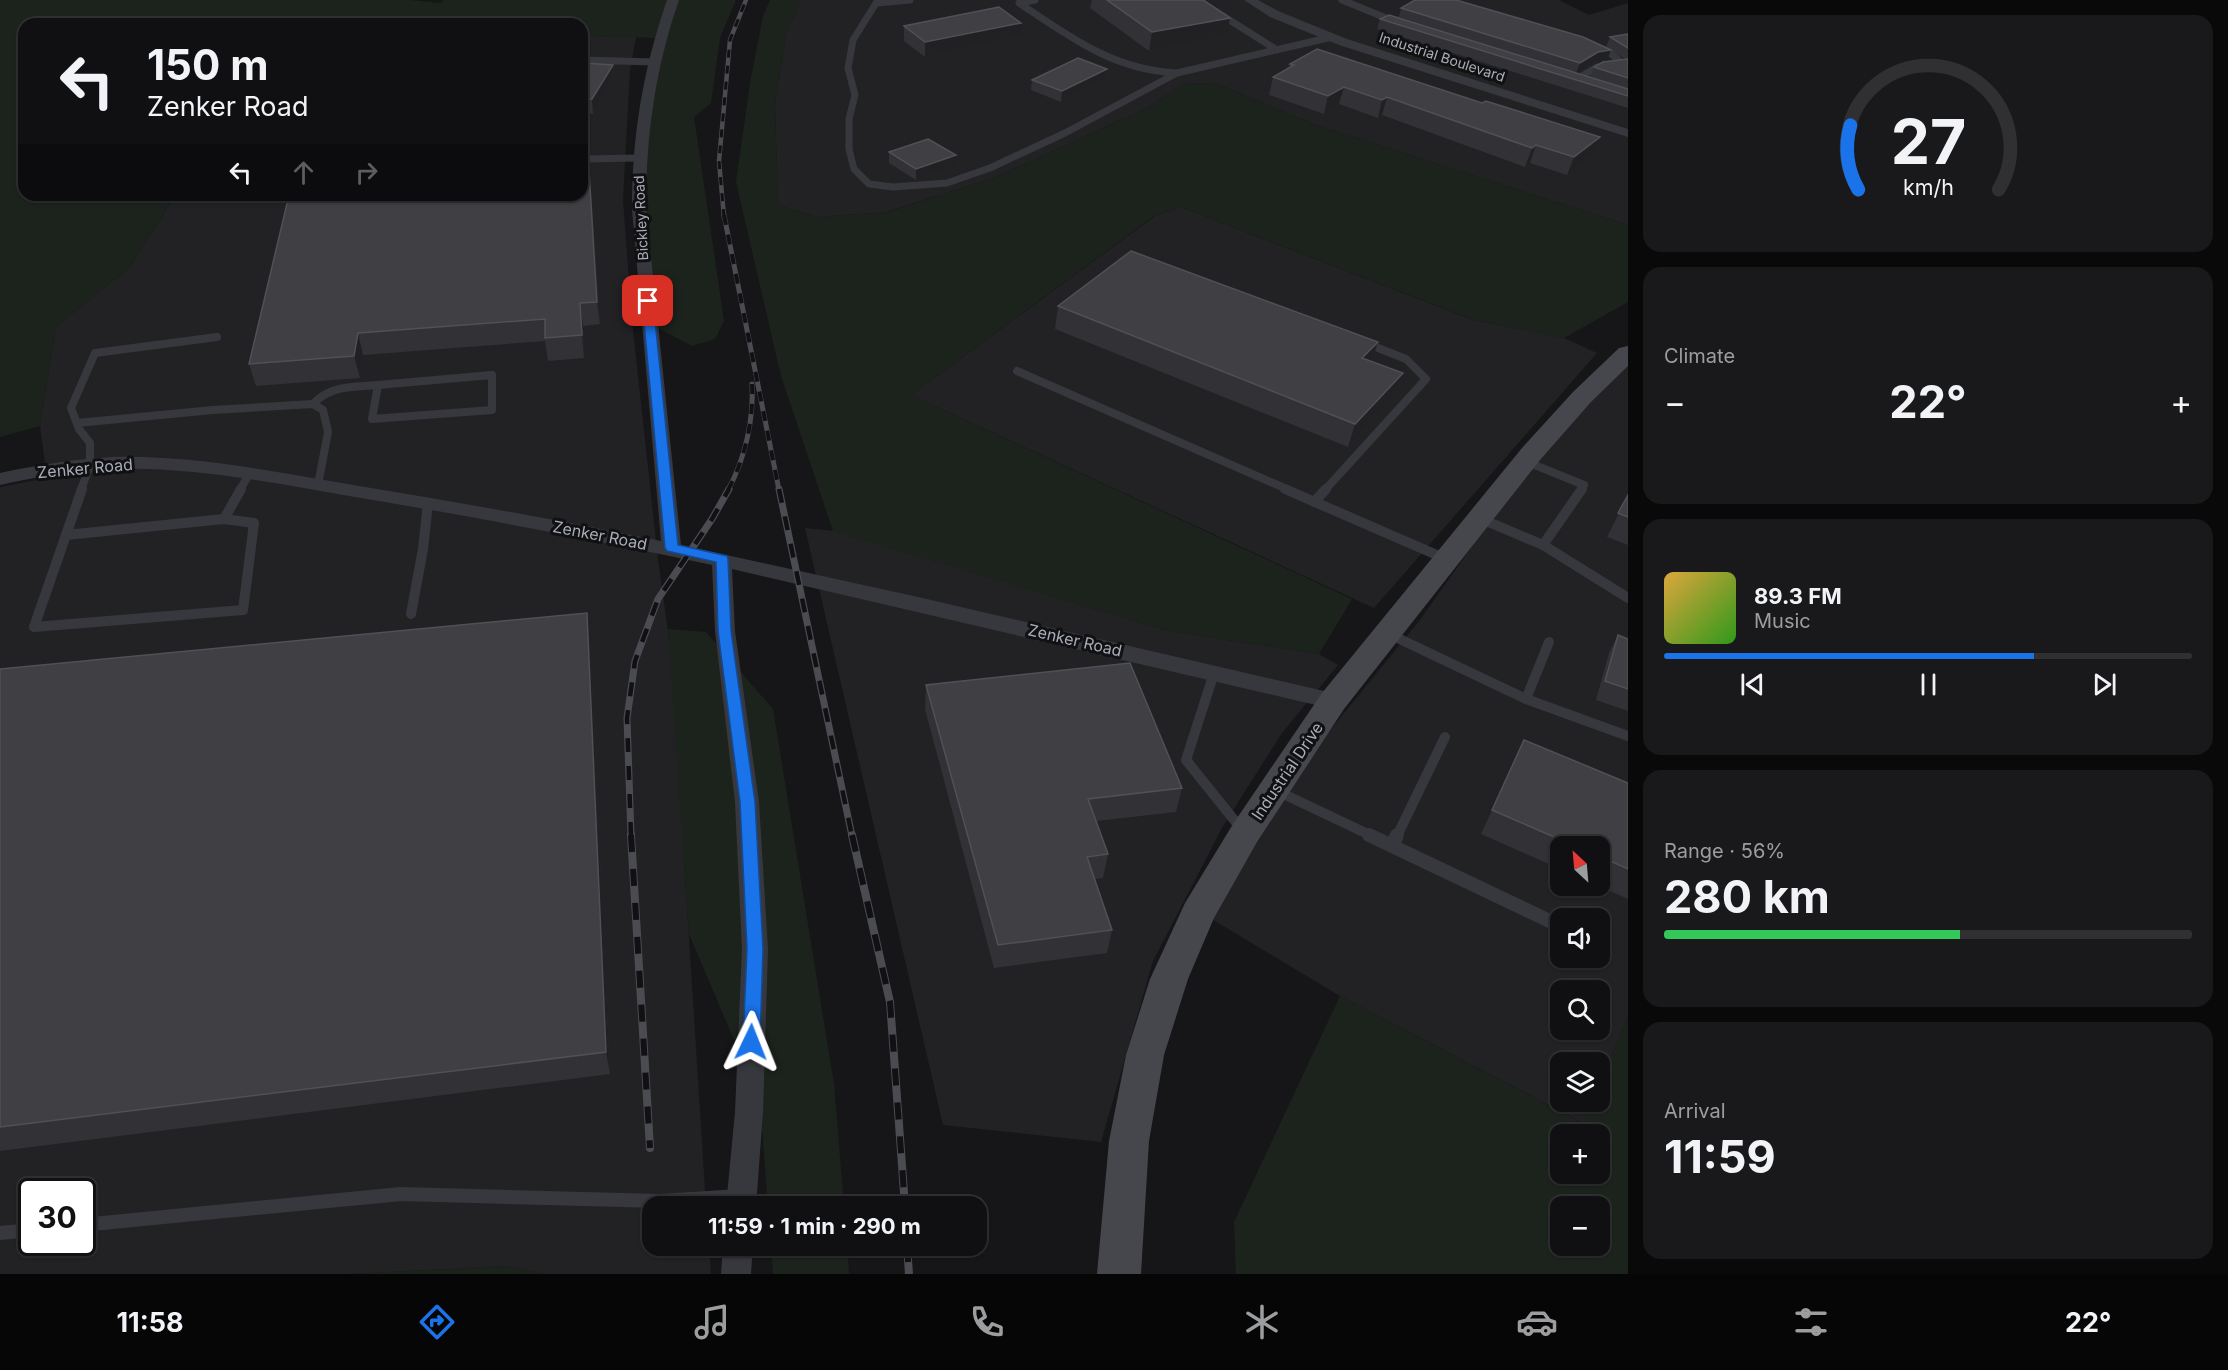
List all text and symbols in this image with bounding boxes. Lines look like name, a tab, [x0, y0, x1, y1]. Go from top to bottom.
street label: Industrial Boulevard	[1377, 28, 1507, 85]
text: 150 m	[147, 39, 269, 90]
icon: left	[48, 42, 126, 120]
text: Zenker Road	[147, 90, 309, 123]
text: 27	[1890, 105, 1966, 180]
icon: left	[224, 156, 257, 189]
icon: ahead	[287, 156, 320, 189]
icon: right	[350, 156, 383, 189]
street label: Bickley Road	[630, 175, 651, 261]
text: km/h	[1903, 175, 1953, 201]
pin	[622, 275, 673, 326]
icon: arrive	[631, 284, 664, 317]
text: Climate	[1664, 344, 1735, 368]
text: 22°	[1889, 374, 1967, 429]
text: −	[1664, 382, 1686, 422]
text: +	[2170, 382, 2192, 422]
street label: Zenker Road	[36, 454, 134, 482]
street label: Zenker Road	[551, 516, 649, 554]
text: 89.3 FM	[1754, 583, 1842, 609]
text: Music	[1754, 609, 1811, 633]
street label: Zenker Road	[1026, 619, 1124, 661]
icon: previous	[1736, 668, 1769, 701]
icon: pause	[1912, 668, 1945, 701]
icon: next	[2088, 668, 2121, 701]
street label: Industrial Drive	[1247, 718, 1327, 824]
north arrow	[1550, 836, 1610, 896]
map controls	[1550, 836, 1610, 1256]
text: Range · 56%	[1664, 839, 1785, 863]
text: 280 km	[1664, 869, 1830, 924]
button: sound	[1550, 908, 1610, 968]
button: search	[1550, 980, 1610, 1040]
position arrow	[719, 1010, 783, 1074]
button: layers	[1550, 1052, 1610, 1112]
text: Arrival	[1664, 1099, 1726, 1123]
button: +	[1550, 1124, 1610, 1184]
text: 11:59	[1664, 1129, 1776, 1184]
speed limit sign: 30	[18, 1178, 96, 1256]
button: −	[1550, 1196, 1610, 1256]
text: 11:59 · 1 min · 290 m	[708, 1213, 921, 1239]
icon: directions	[416, 1301, 458, 1343]
icon: music	[691, 1301, 733, 1343]
icon: phone	[966, 1301, 1008, 1343]
icon: climate	[1241, 1301, 1283, 1343]
icon: car	[1516, 1301, 1558, 1343]
icon: filters	[1790, 1301, 1832, 1343]
text: 11:58	[116, 1306, 184, 1339]
text: 22°	[2065, 1306, 2112, 1339]

